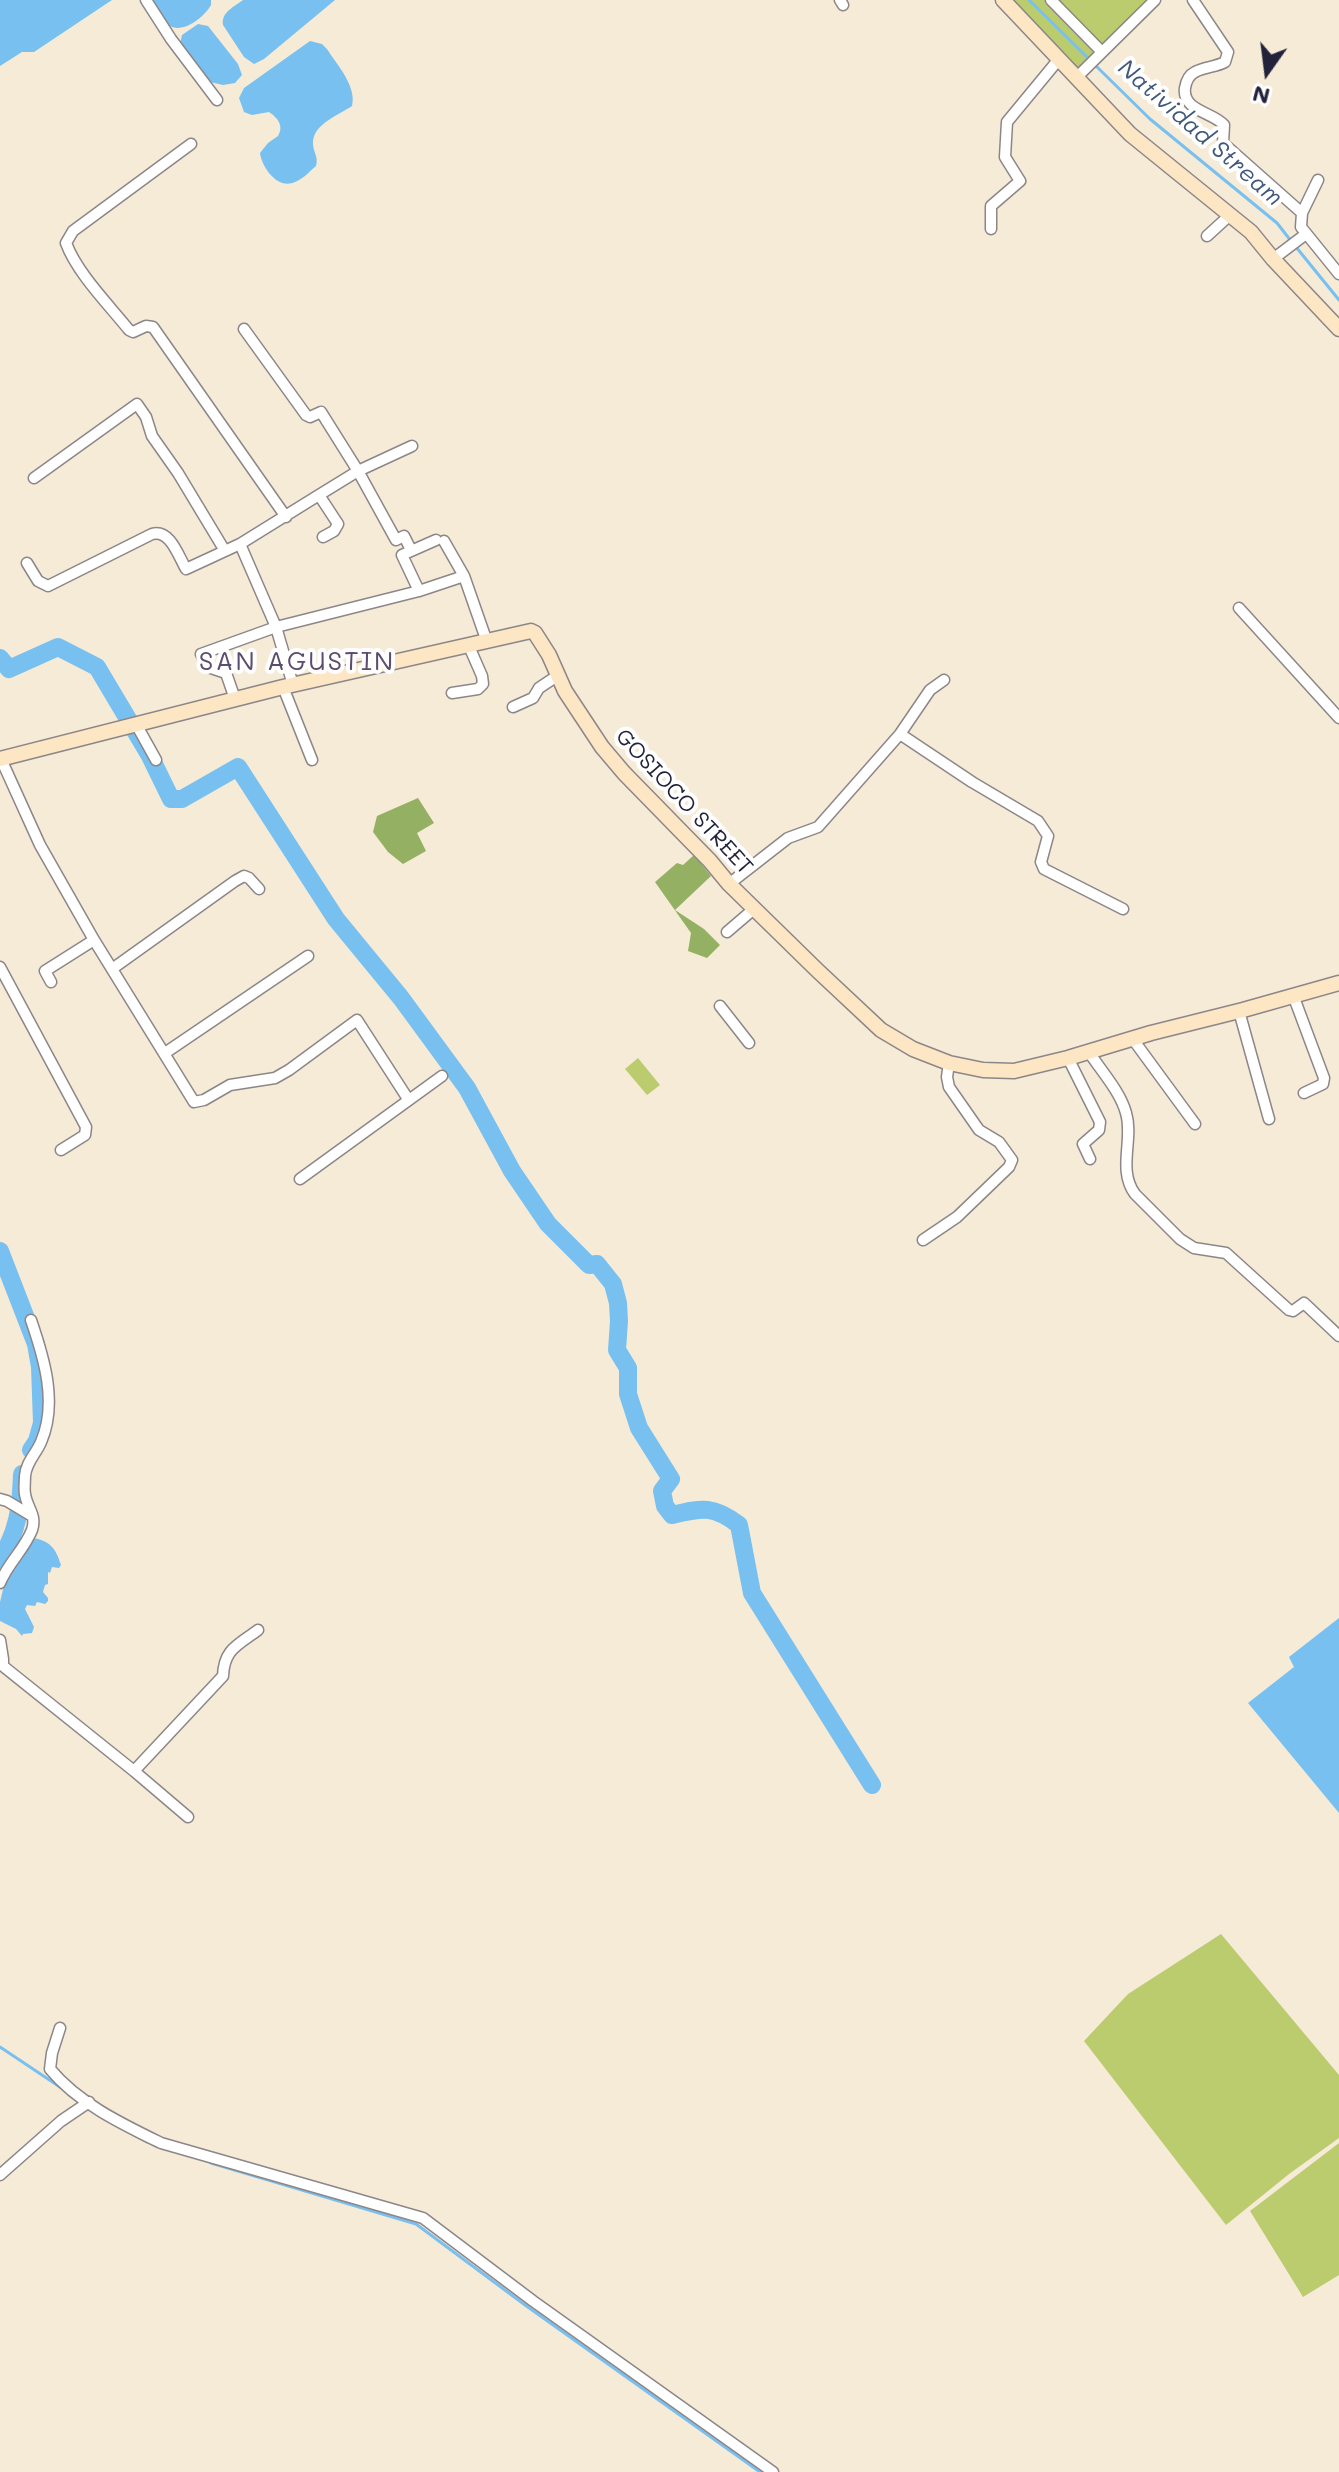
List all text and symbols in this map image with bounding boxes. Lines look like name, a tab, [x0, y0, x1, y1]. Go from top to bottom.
north arrow	[1227, 32, 1307, 112]
water label: Natividad Stream	[1112, 54, 1288, 212]
district label: SAN AGUSTIN	[199, 646, 395, 678]
street label: GOSIOCO STREET	[610, 724, 758, 880]

